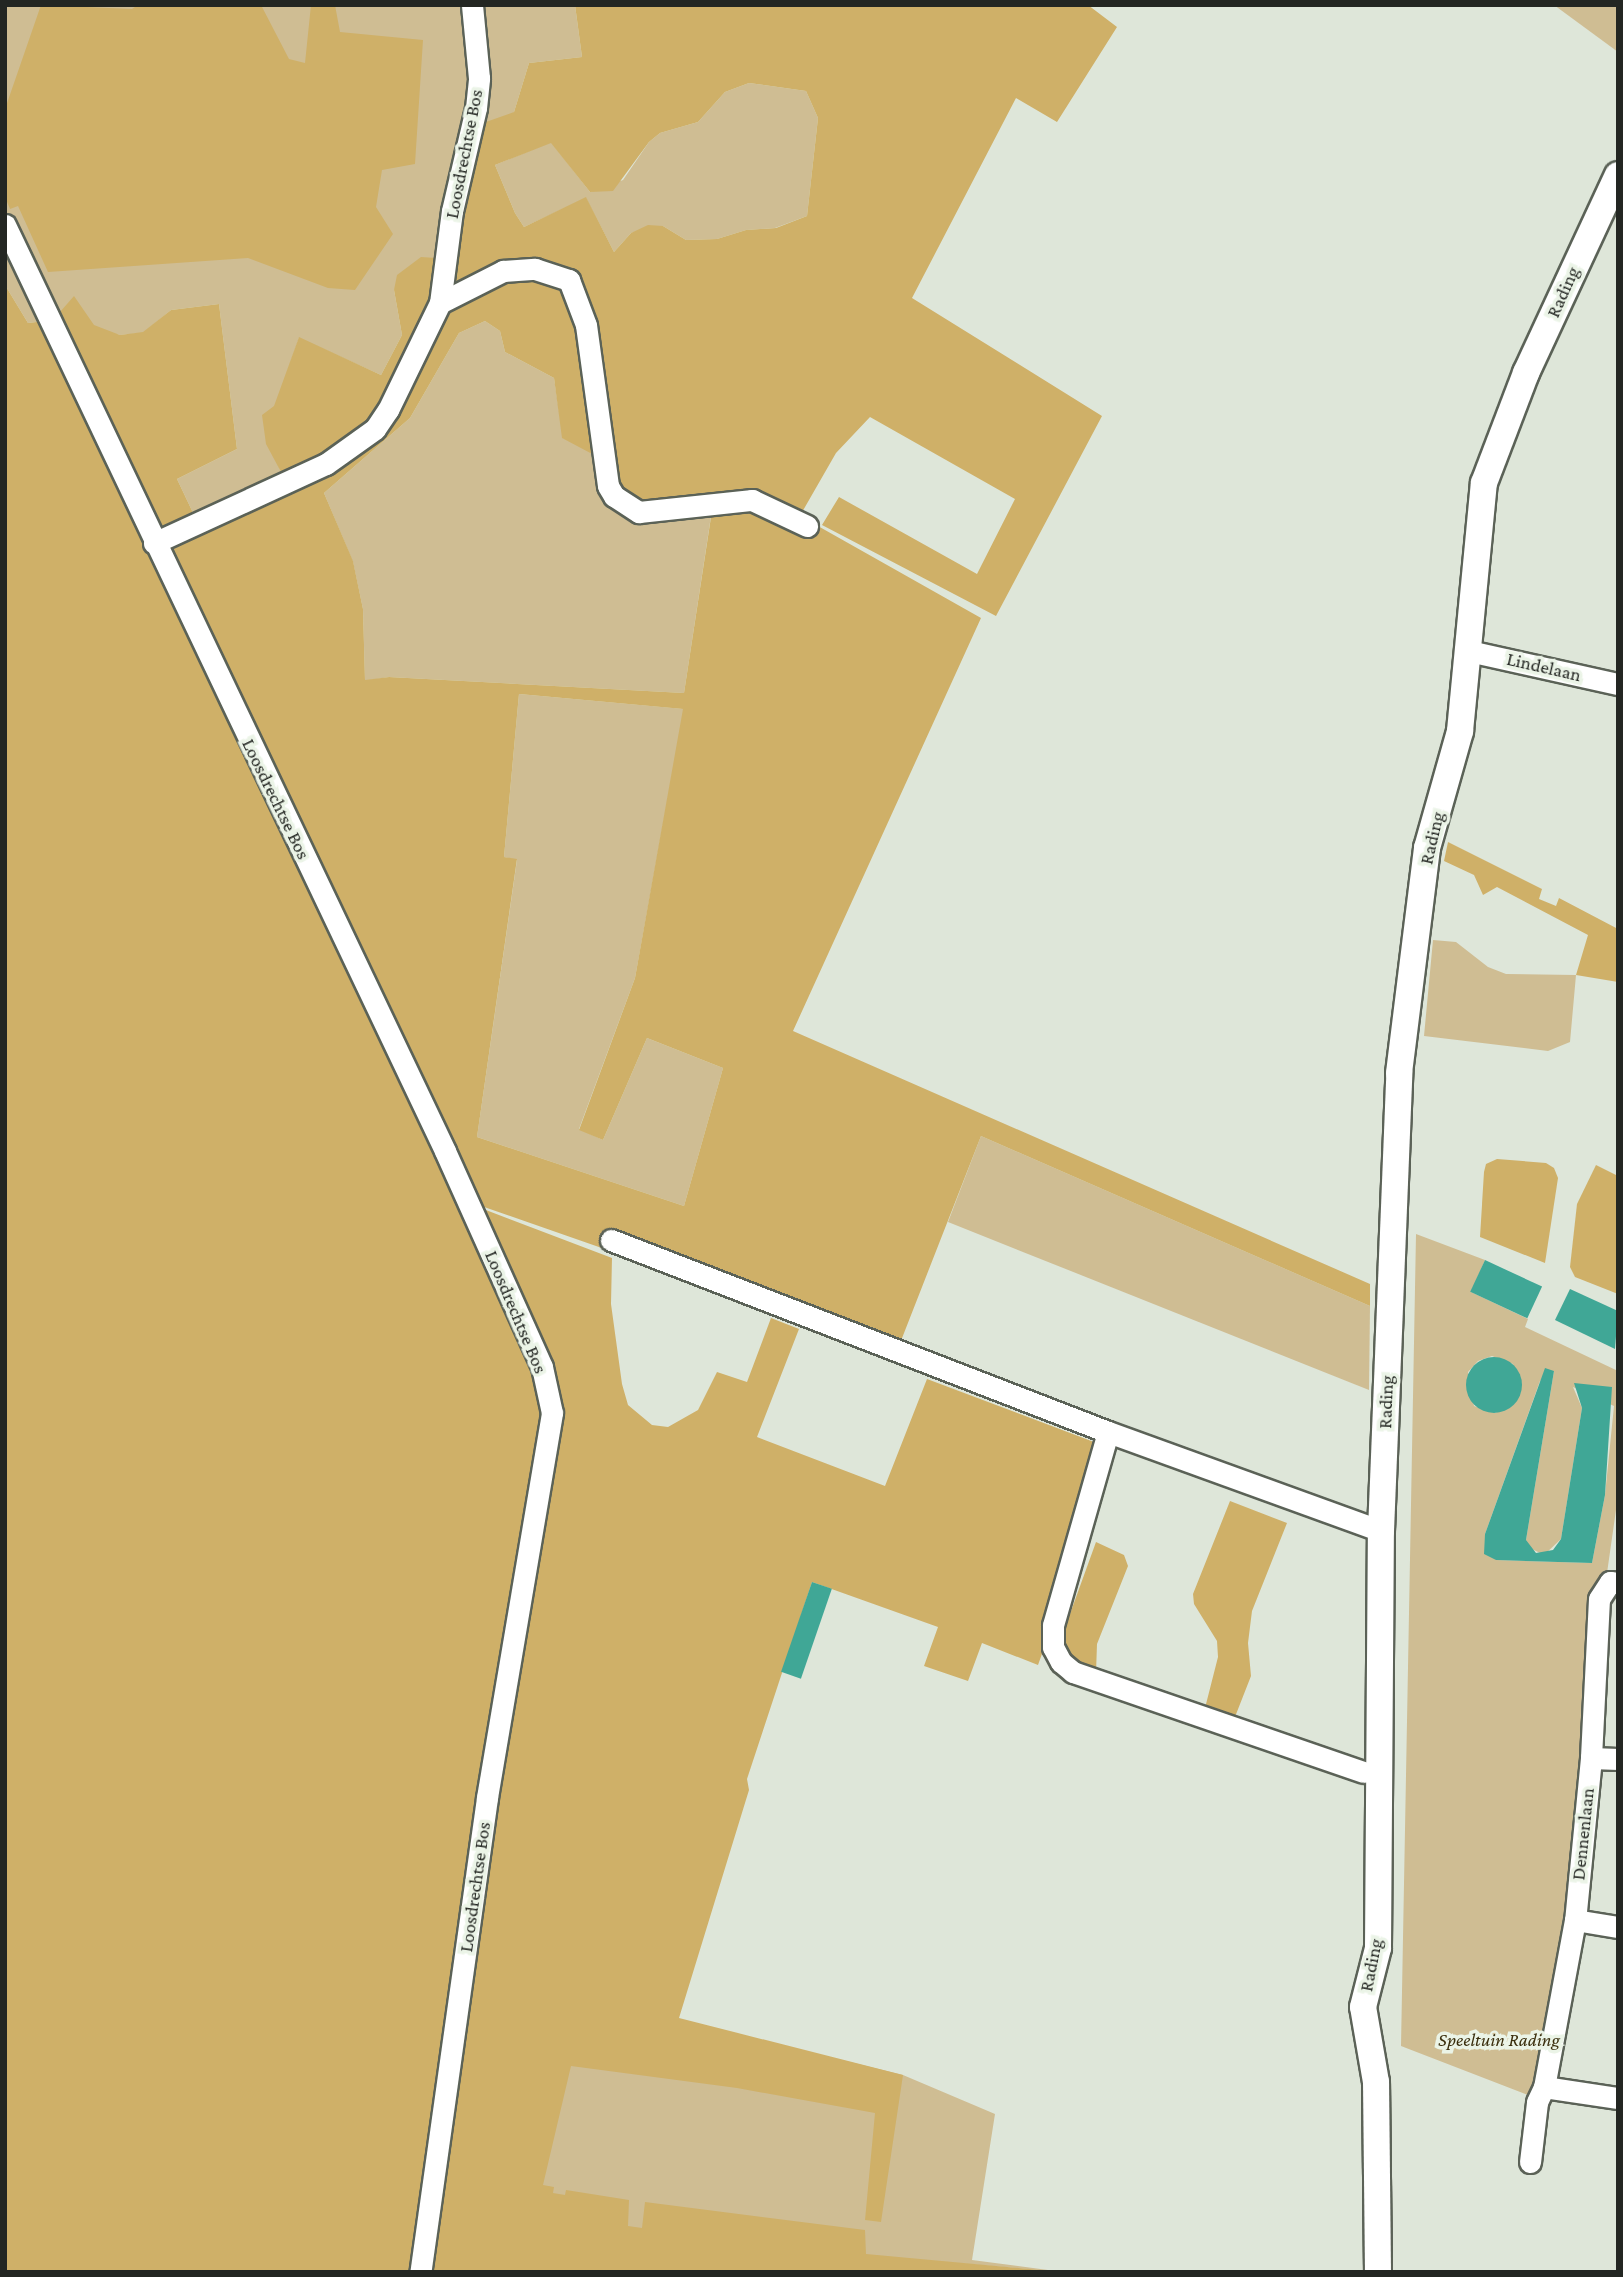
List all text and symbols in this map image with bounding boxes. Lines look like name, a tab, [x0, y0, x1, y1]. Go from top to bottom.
street label: Loosdrechtse Bos	[440, 87, 488, 221]
street label: Rading	[1542, 263, 1584, 321]
street label: Lindelaan	[1505, 647, 1583, 687]
street label: Loosdrechtse Bos	[237, 735, 315, 863]
street label: Rading	[1415, 809, 1449, 867]
street label: Loosdrechtse Bos	[480, 1247, 552, 1377]
street label: Rading	[1374, 1375, 1398, 1429]
street label: Dennenlaan	[1567, 1787, 1599, 1881]
street label: Loosdrechtse Bos	[455, 1820, 495, 1954]
street label: Rading	[1355, 1937, 1387, 1993]
park label: Speeltuin Rading	[1438, 2029, 1560, 2051]

